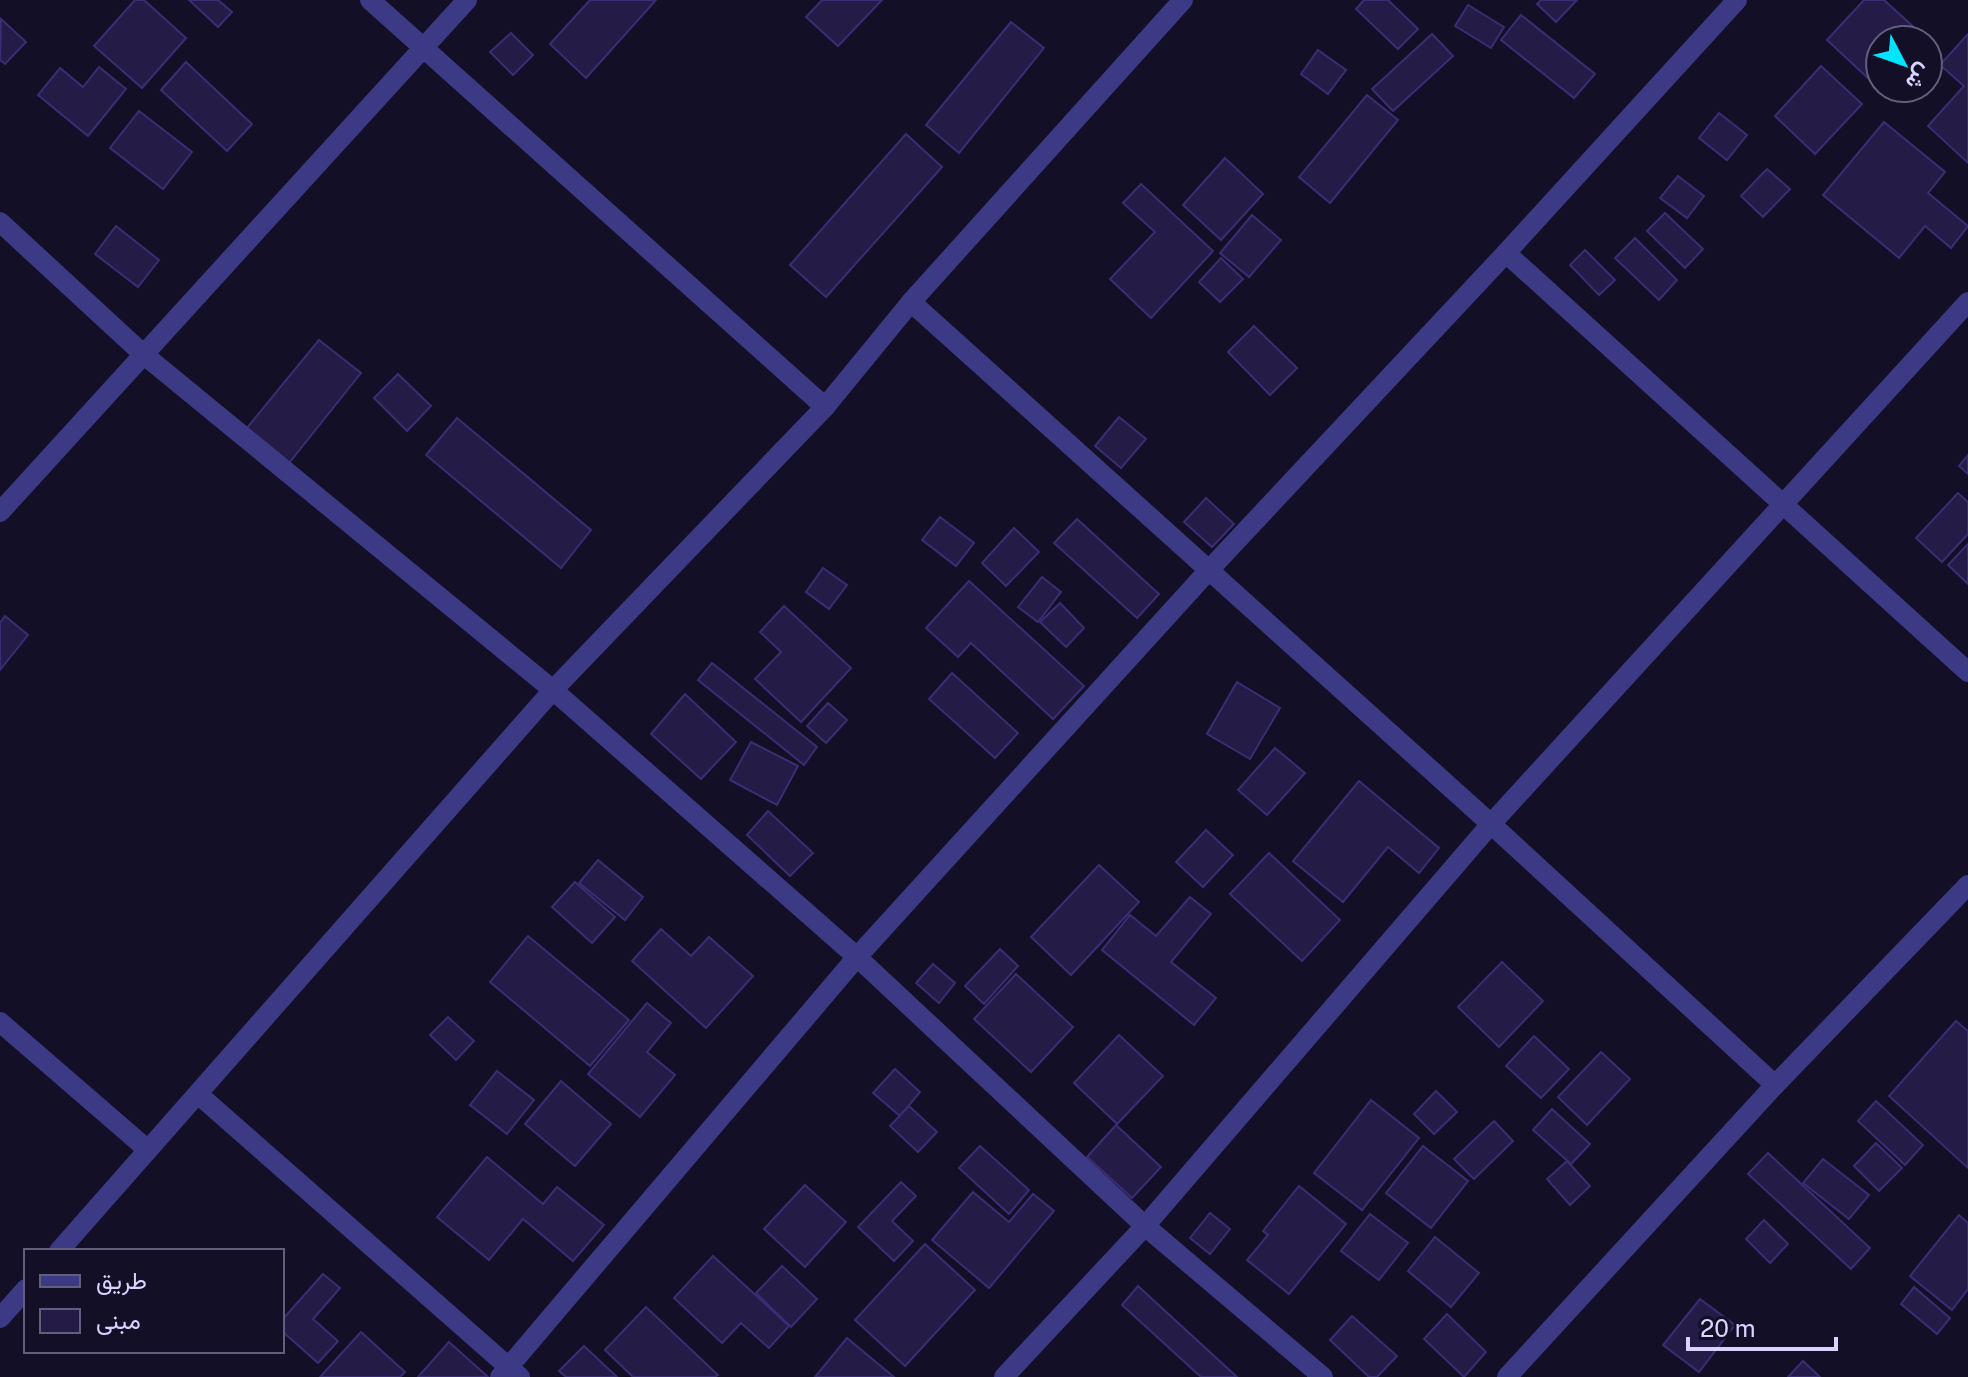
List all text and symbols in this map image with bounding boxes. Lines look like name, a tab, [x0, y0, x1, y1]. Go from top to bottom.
north arrow	[1864, 24, 1944, 104]
text: ش	[1900, 58, 1938, 96]
legend	[24, 1249, 284, 1353]
text: طريق	[96, 1266, 147, 1296]
scale bar	[1688, 1301, 1836, 1351]
text: مبنى	[96, 1306, 141, 1335]
text: 20 m	[1700, 1314, 1756, 1342]

